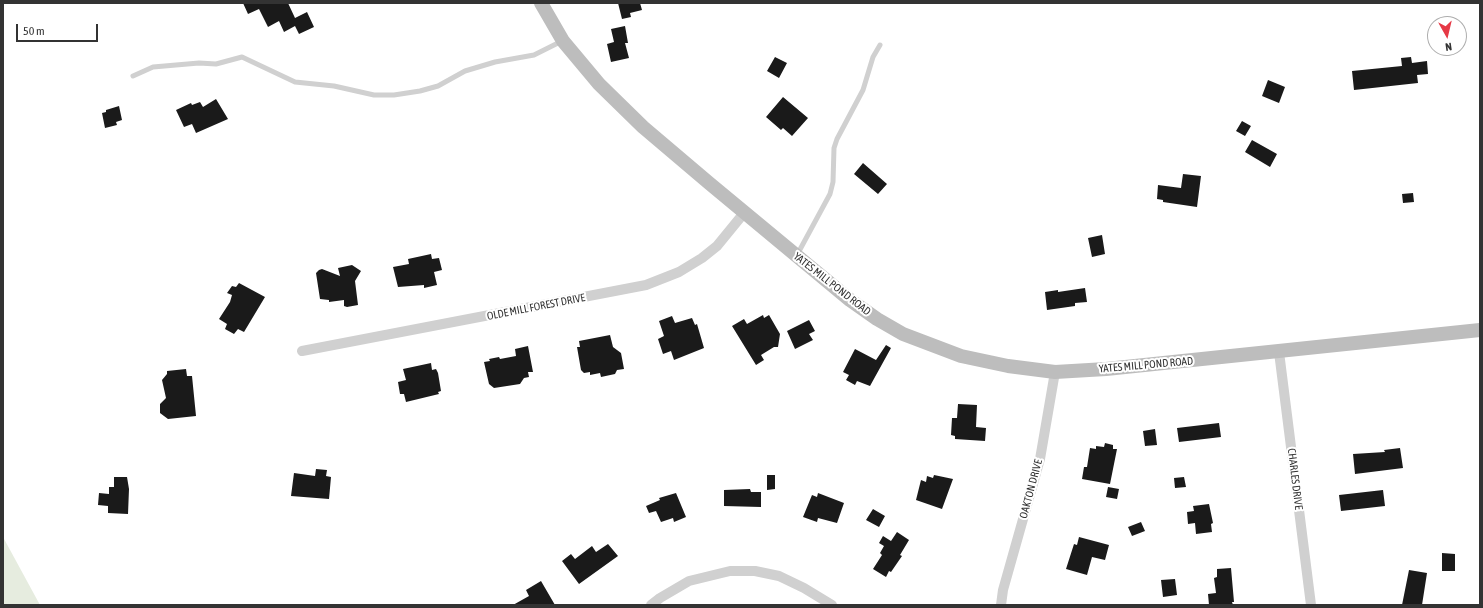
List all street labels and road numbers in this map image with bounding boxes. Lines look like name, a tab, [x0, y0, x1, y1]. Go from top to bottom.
street label: YATES MILL POND ROAD	[791, 250, 873, 318]
street label: OLDE MILL FOREST DRIVE	[486, 291, 586, 323]
street label: YATES MILL POND ROAD	[1098, 354, 1194, 376]
street label: CHARLES DRIVE	[1285, 448, 1305, 510]
street label: OAKTON DRIVE	[1017, 458, 1045, 520]

